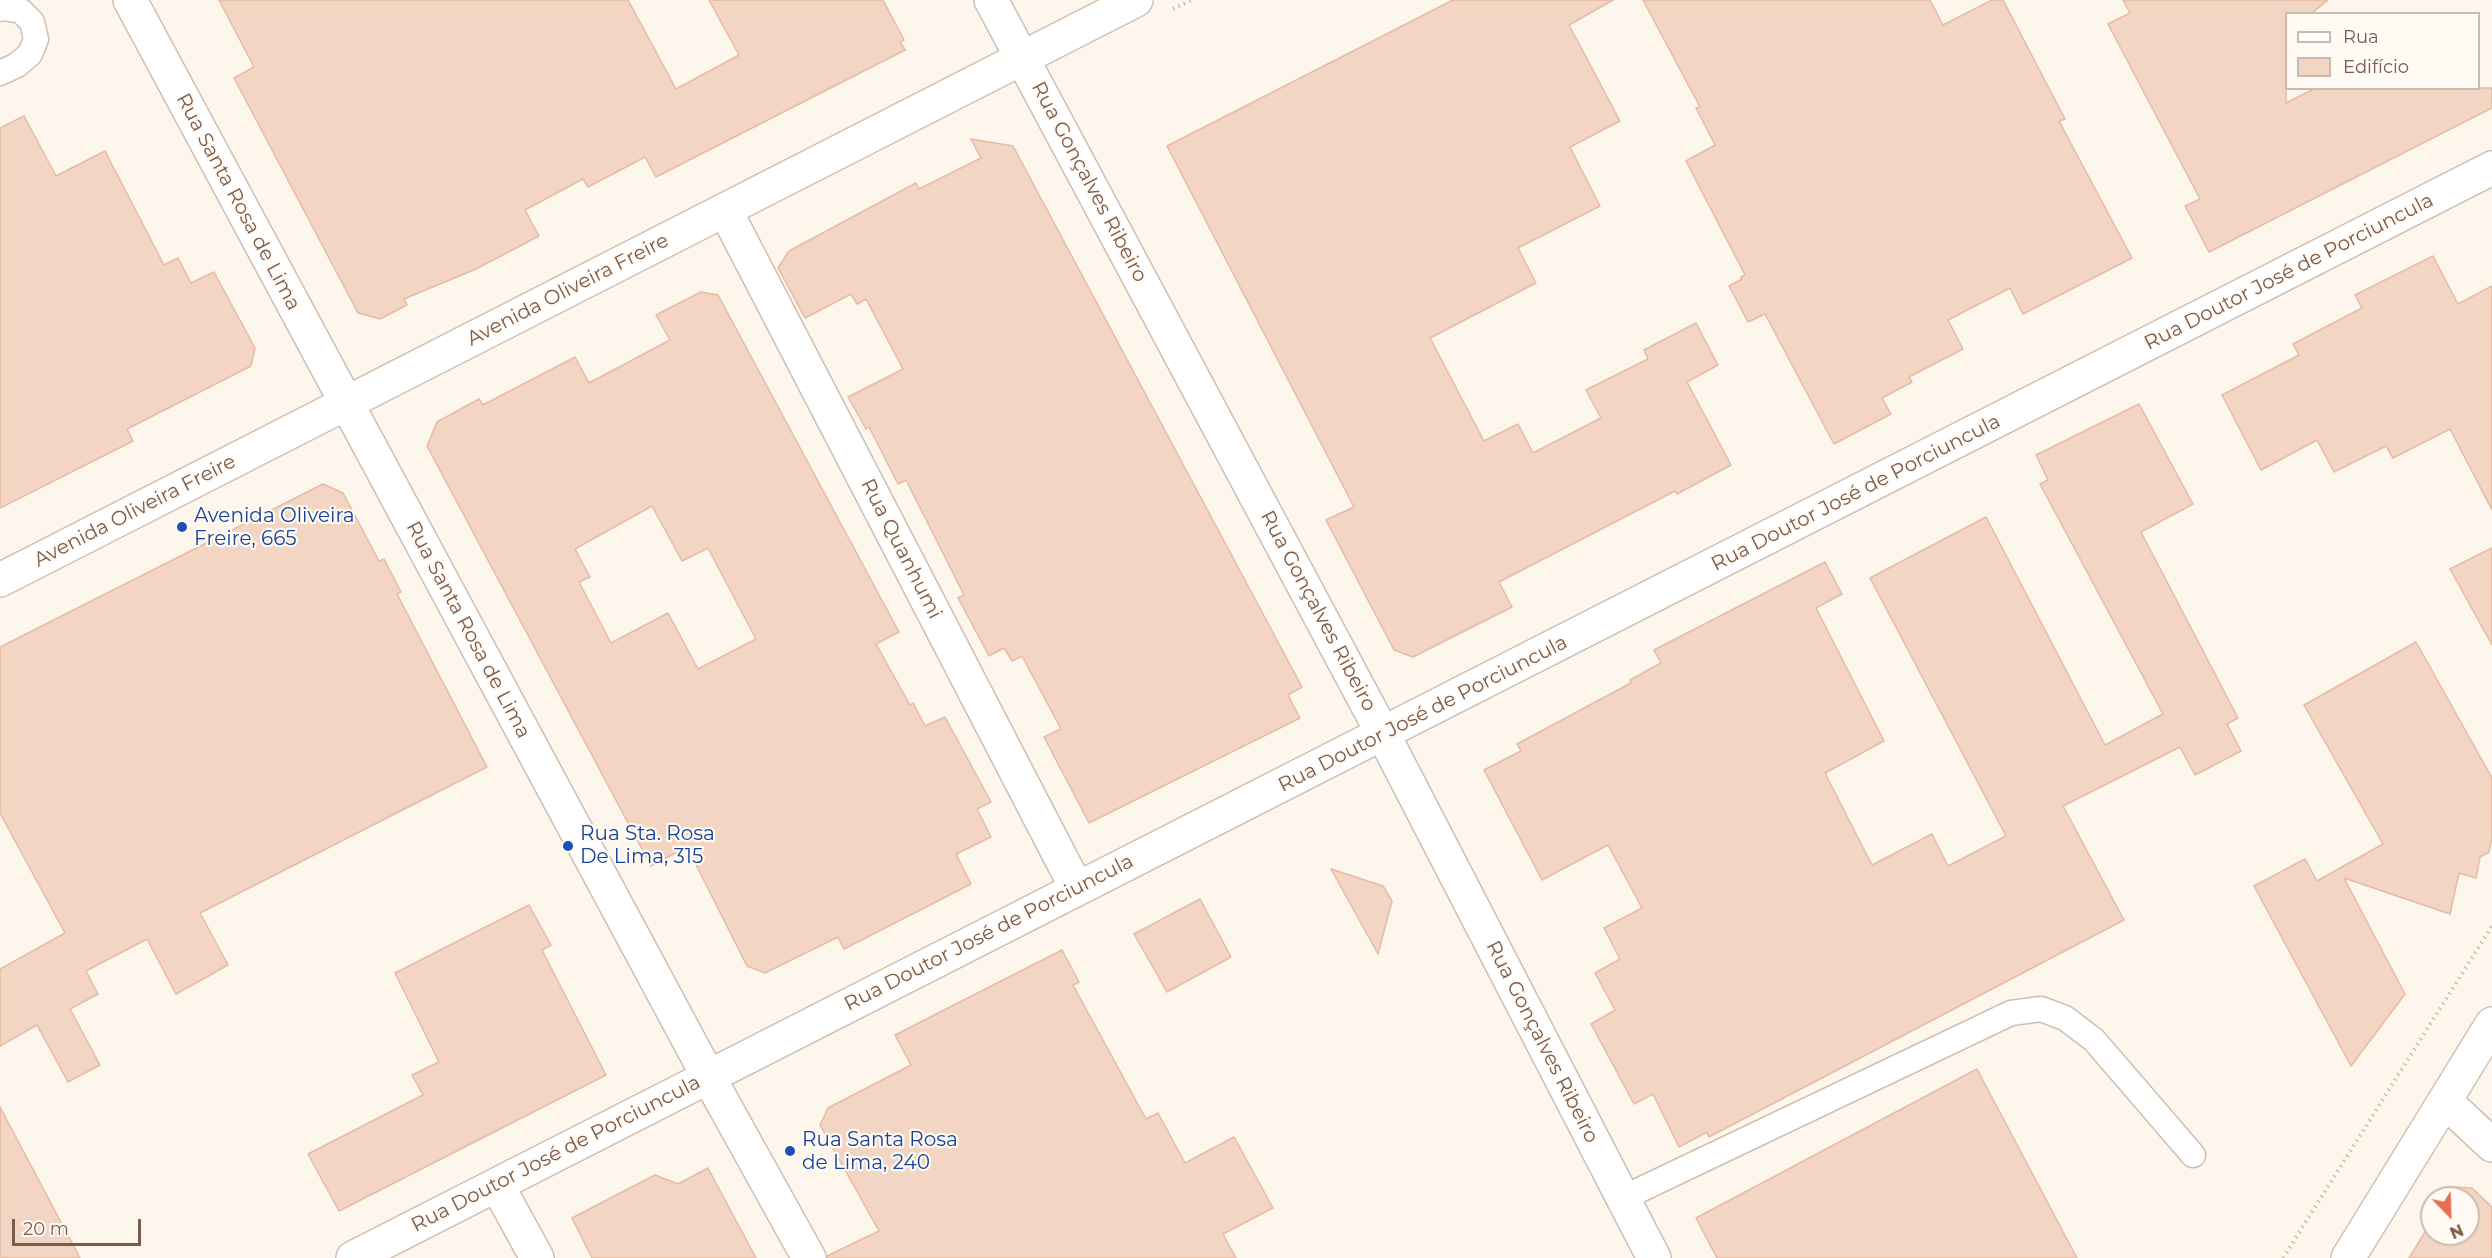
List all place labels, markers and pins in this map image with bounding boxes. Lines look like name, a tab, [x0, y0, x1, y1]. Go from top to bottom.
place label: Avenida Oliveira Freire, 665	[194, 504, 354, 551]
marker: Avenida Oliveira Freire, 665	[175, 520, 189, 534]
place label: Rua Sta. Rosa De Lima, 315	[580, 822, 715, 869]
marker: Rua Sta. Rosa De Lima, 315	[561, 839, 575, 853]
place label: Rua Santa Rosa de Lima, 240	[802, 1128, 958, 1175]
marker: Rua Santa Rosa de Lima, 240	[783, 1144, 797, 1158]

